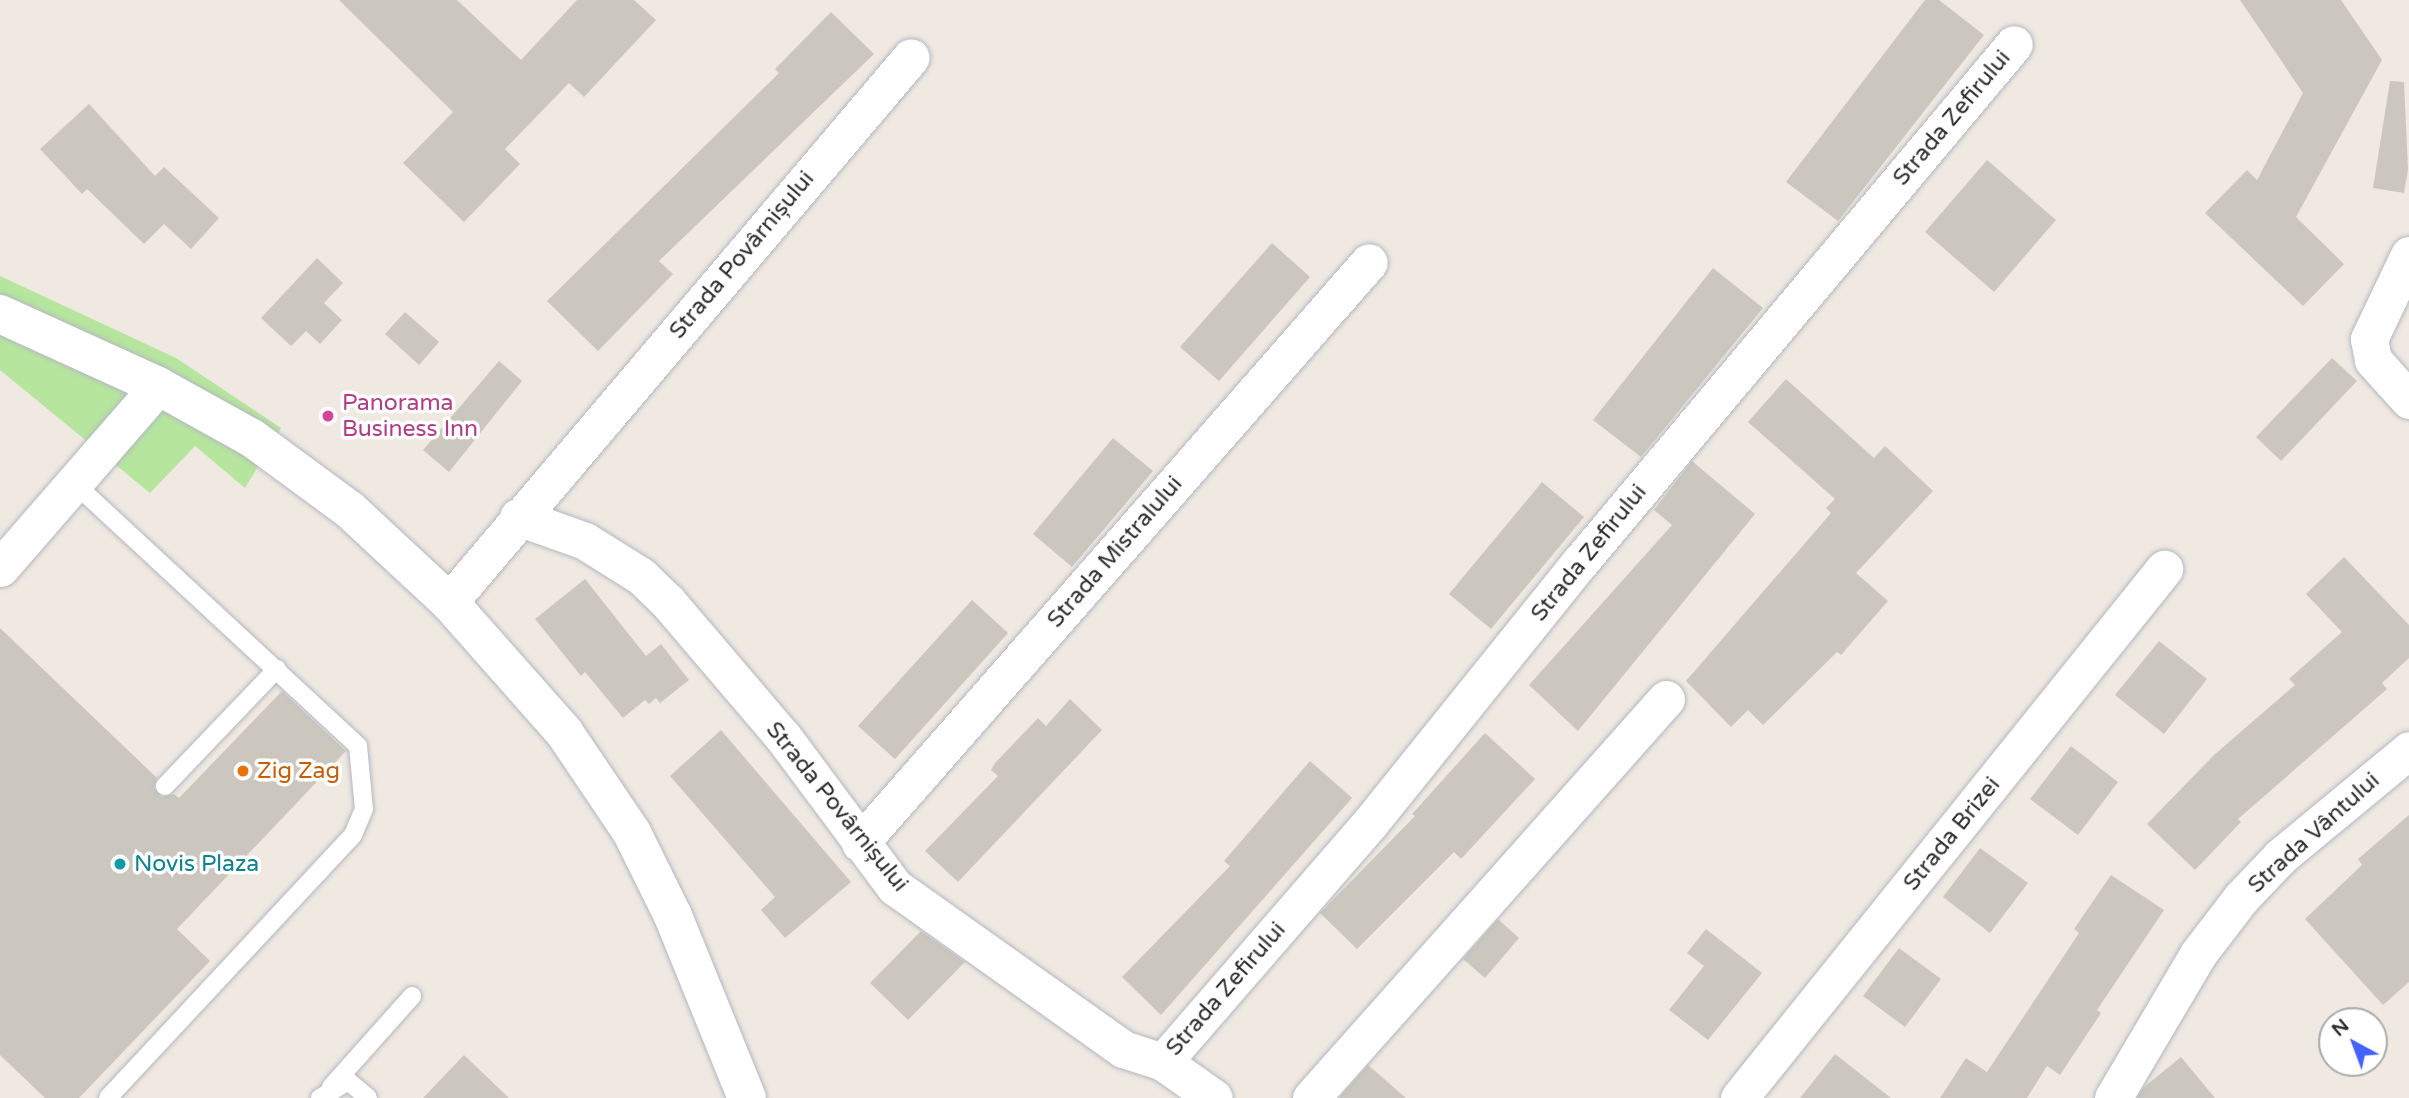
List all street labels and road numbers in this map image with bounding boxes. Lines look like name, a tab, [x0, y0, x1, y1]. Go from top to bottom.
street label: Strada Zefirului	[1887, 45, 2017, 191]
street label: Strada Povârnișului	[664, 165, 820, 345]
street label: Strada Mistralului	[1042, 471, 1188, 633]
street label: Strada Zefirului	[1525, 479, 1653, 627]
street label: Strada Povârnișului	[760, 716, 914, 898]
street label: Strada Vântului	[2243, 767, 2385, 899]
street label: Strada Brizei	[1898, 772, 2006, 896]
street label: Strada Zefirului	[1160, 916, 1292, 1062]

